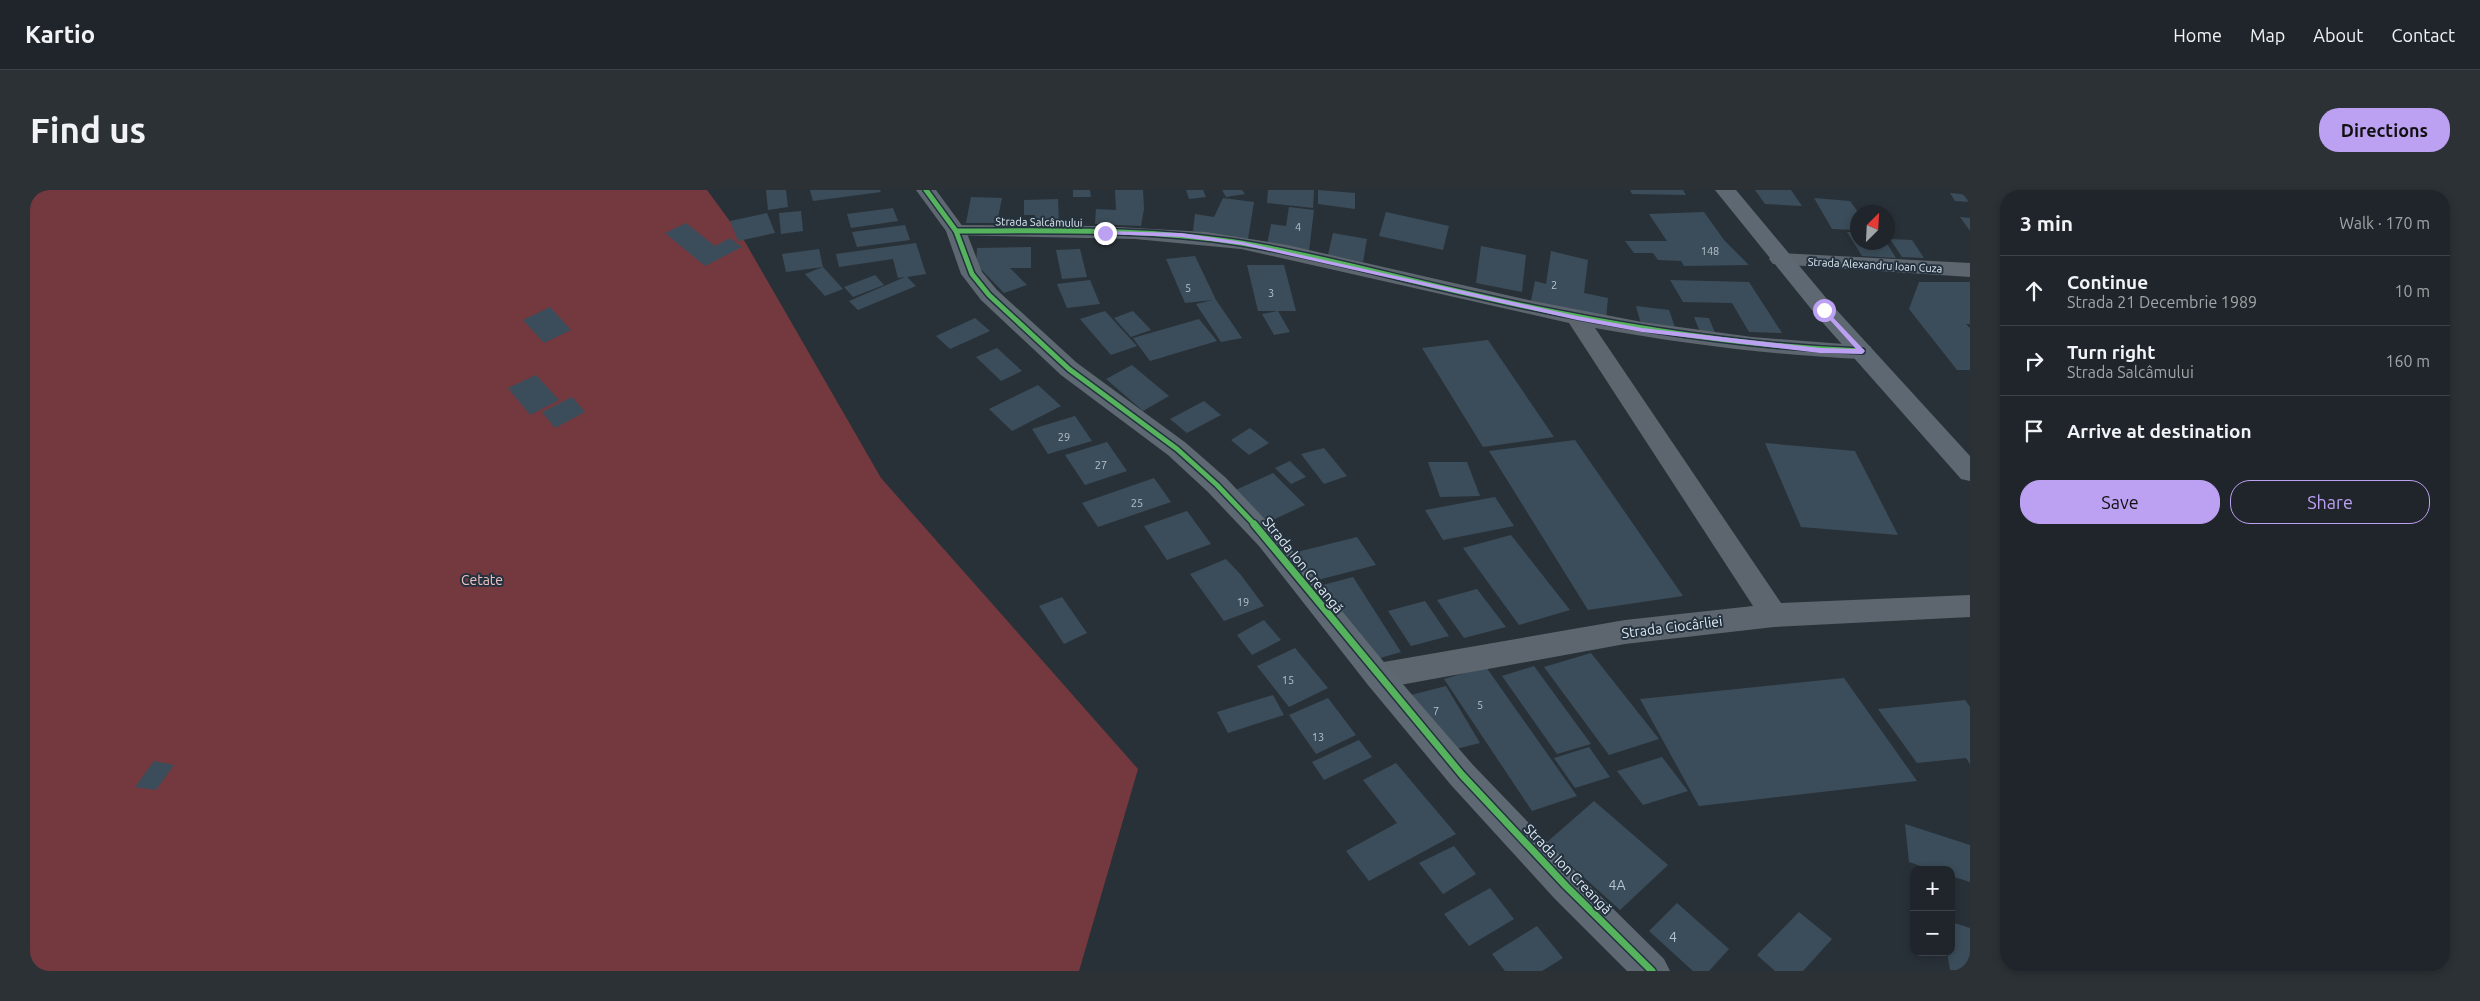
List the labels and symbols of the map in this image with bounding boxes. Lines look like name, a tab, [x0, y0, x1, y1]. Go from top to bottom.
north arrow	[1850, 205, 1895, 250]
street label: Strada Salcâmului	[995, 215, 1083, 229]
house number: 4	[1295, 221, 1301, 233]
route end	[1094, 222, 1117, 245]
house number: 148	[1701, 245, 1719, 257]
street label: Strada Alexandru Ioan Cuza	[1807, 255, 1943, 275]
house number: 2	[1551, 279, 1557, 291]
house number: 5	[1185, 282, 1191, 294]
house number: 3	[1268, 287, 1274, 299]
route start	[1813, 299, 1836, 322]
house number: 29	[1058, 431, 1070, 443]
house number: 27	[1095, 459, 1107, 471]
house number: 25	[1131, 497, 1143, 509]
street label: Strada Ion Creangă	[1259, 514, 1347, 616]
park label: Cetate	[461, 572, 503, 588]
house number: 19	[1237, 596, 1249, 608]
street label: Strada Ciocârliei	[1621, 613, 1723, 641]
house number: 15	[1282, 674, 1294, 686]
house number: 5	[1477, 699, 1483, 711]
house number: 7	[1433, 705, 1439, 717]
house number: 13	[1312, 731, 1324, 743]
street label: Strada Ion Creangă	[1521, 821, 1615, 917]
house number: 4A	[1609, 877, 1626, 893]
house number: 4	[1669, 929, 1677, 945]

